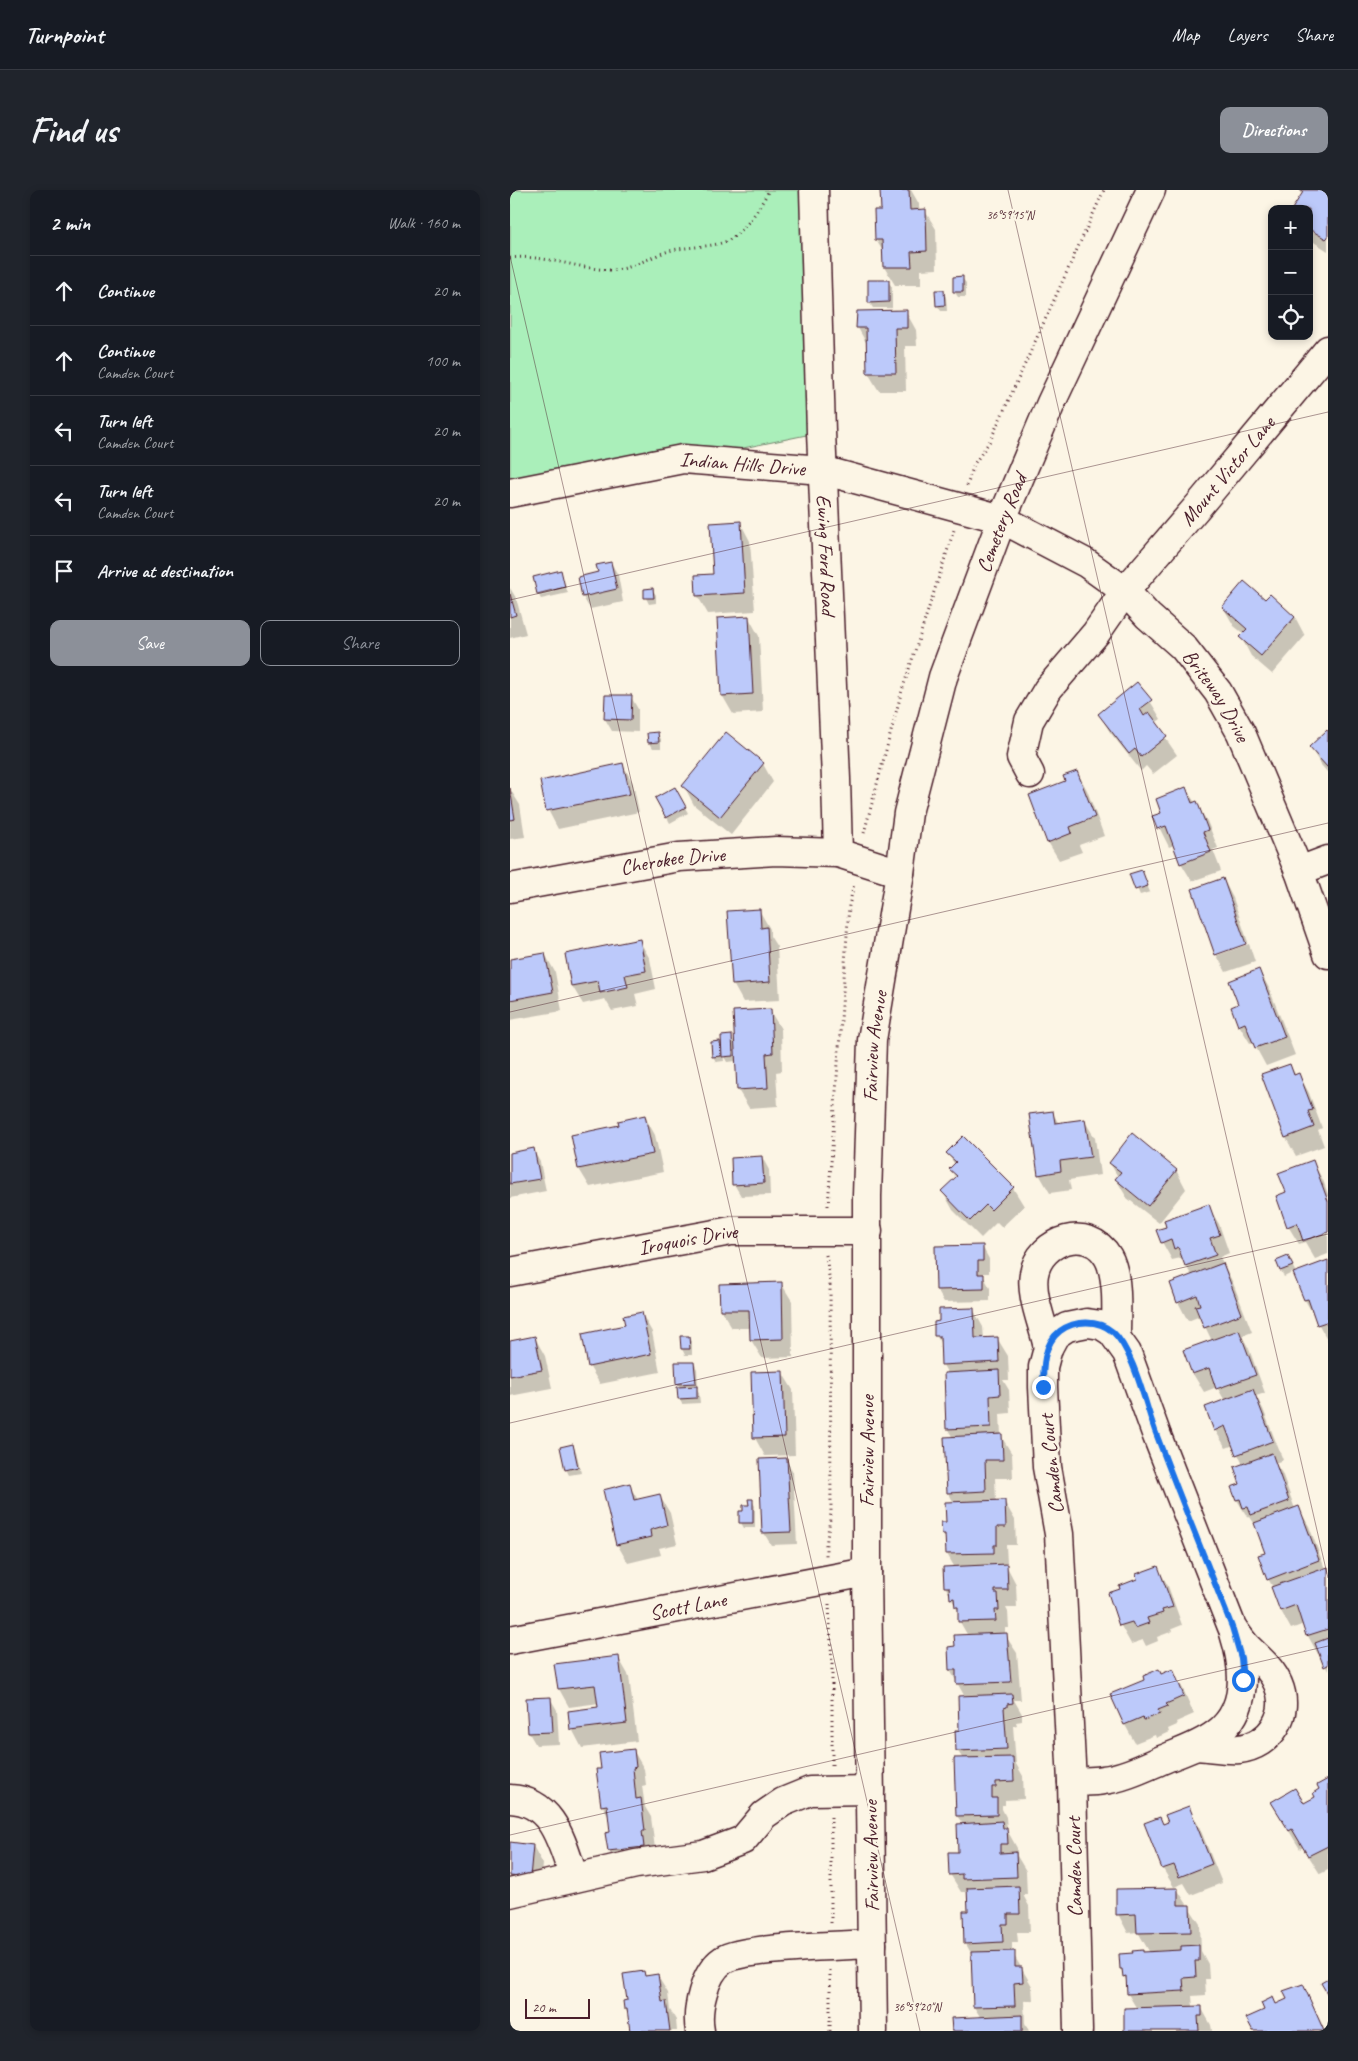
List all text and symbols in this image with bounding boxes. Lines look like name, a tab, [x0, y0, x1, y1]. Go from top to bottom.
text: Turnpoint	[25, 20, 104, 50]
text: Map	[1172, 24, 1200, 46]
text: Layers	[1228, 24, 1267, 46]
text: Share	[1295, 24, 1333, 46]
button: Directions	[1220, 107, 1328, 153]
text: Find us	[30, 108, 117, 153]
map controls	[1268, 205, 1313, 340]
button: +	[1268, 205, 1313, 250]
text: 36°59'15"N	[986, 207, 1035, 223]
text: 2 min	[50, 210, 90, 236]
text: Walk · 160 m	[388, 213, 460, 233]
button: −	[1268, 250, 1313, 295]
icon: ahead	[50, 277, 78, 305]
text: Continue	[97, 279, 154, 303]
text: 20 m	[433, 281, 460, 301]
button: locate	[1268, 295, 1313, 340]
text: Continue	[97, 339, 154, 363]
icon: ahead	[50, 347, 78, 375]
text: 100 m	[426, 351, 460, 371]
text: Camden Court	[97, 363, 173, 383]
text: Turn left	[97, 409, 152, 433]
street label: Mount Victor Lane	[1174, 410, 1281, 531]
icon: left	[50, 417, 78, 445]
text: 20 m	[433, 421, 460, 441]
text: Camden Court	[97, 433, 173, 453]
street label: Indian Hills Drive	[679, 446, 807, 482]
street label: Cemetery Road	[970, 466, 1034, 576]
text: Turn left	[97, 479, 152, 503]
icon: left	[50, 487, 78, 515]
text: 20 m	[433, 491, 460, 511]
street label: Ewing Ford Road	[811, 494, 842, 618]
text: Camden Court	[97, 503, 173, 523]
icon: arrive	[50, 557, 78, 585]
text: Arrive at destination	[97, 559, 233, 583]
button: Save	[50, 620, 250, 666]
button: Share	[260, 620, 460, 666]
street label: Briteway Drive	[1177, 644, 1256, 746]
street label: Cherokee Drive	[618, 841, 727, 881]
street label: Fairview Avenue	[857, 987, 893, 1102]
street label: Iroquois Drive	[636, 1218, 738, 1261]
route end	[1032, 1376, 1055, 1399]
street label: Fairview Avenue	[854, 1393, 880, 1507]
street label: Camden Court	[1033, 1411, 1069, 1515]
street label: Scott Lane	[647, 1586, 729, 1626]
route start	[1232, 1669, 1255, 1692]
street label: Fairview Avenue	[857, 1798, 885, 1912]
street label: Camden Court	[1060, 1815, 1088, 1917]
scale bar	[525, 1996, 590, 2019]
text: 20 m	[532, 1999, 556, 2016]
text: 36°59'20"N	[893, 1999, 942, 2015]

